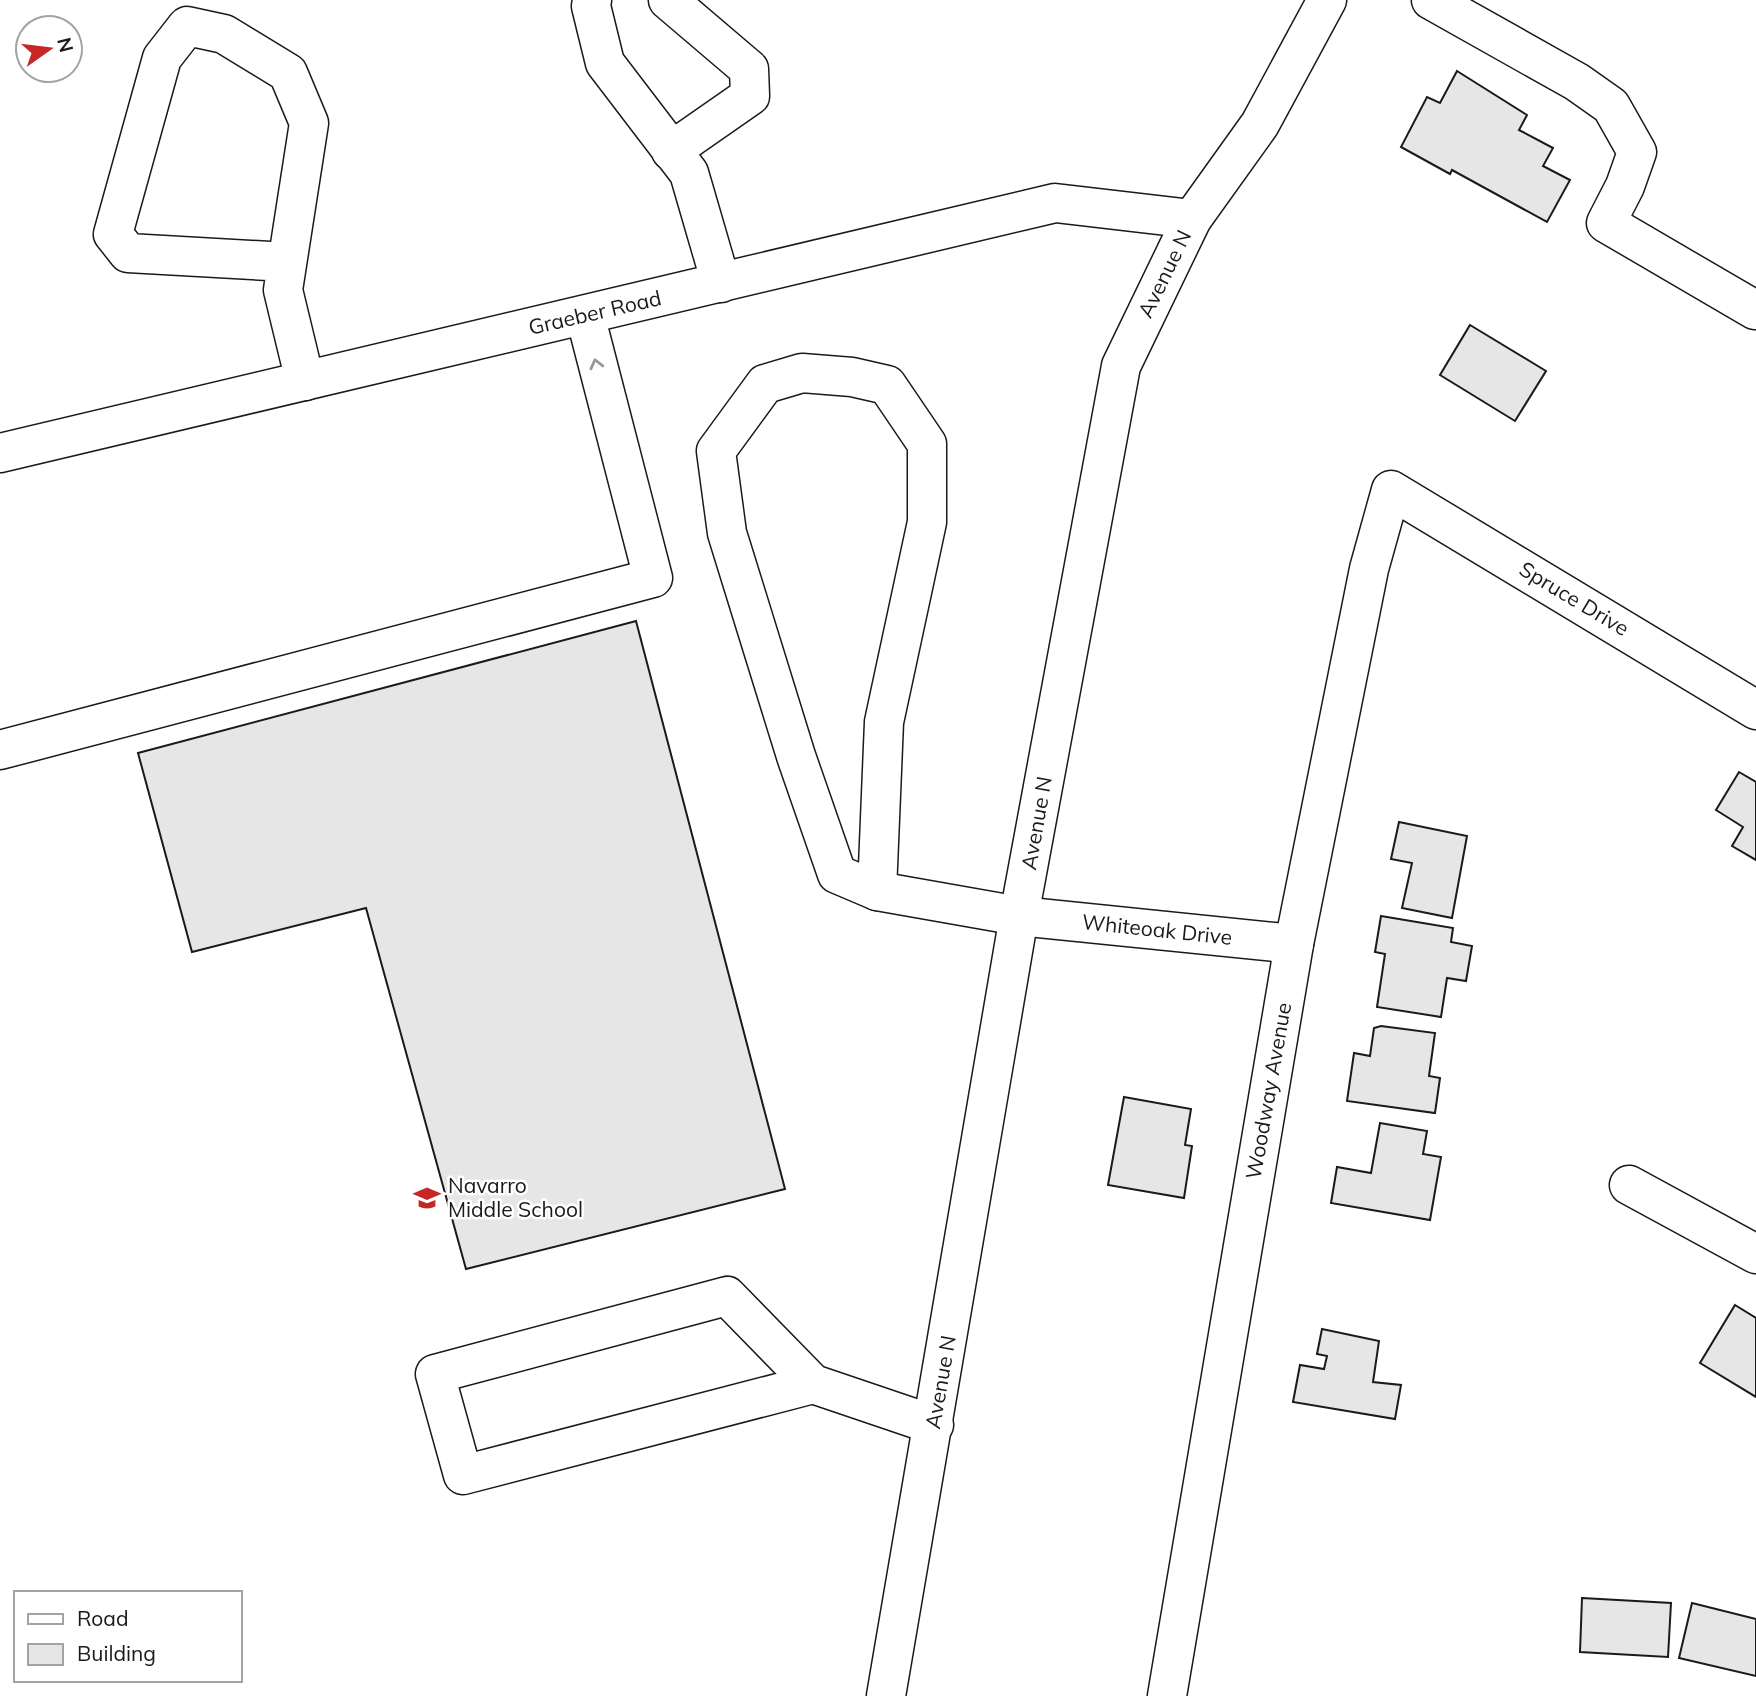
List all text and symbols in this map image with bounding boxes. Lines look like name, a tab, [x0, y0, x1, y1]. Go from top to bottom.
north arrow	[14, 14, 84, 84]
text: N	[52, 35, 79, 55]
street label: Avenue N	[1132, 225, 1196, 322]
street label: Graeber Road	[526, 284, 664, 340]
one-way arrow	[590, 358, 604, 370]
street label: Spruce Drive	[1515, 555, 1634, 641]
street label: Avenue N	[1015, 774, 1057, 872]
street label: Whiteoak Drive	[1081, 908, 1234, 950]
street label: Woodway Avenue	[1240, 1000, 1296, 1181]
place label: Navarro Middle School	[448, 1172, 583, 1222]
school or university icon: Navarro Middle School	[412, 1183, 442, 1213]
street label: Avenue N	[919, 1333, 961, 1431]
legend	[14, 1591, 242, 1682]
text: Road	[77, 1605, 128, 1631]
text: Building	[77, 1640, 156, 1666]

